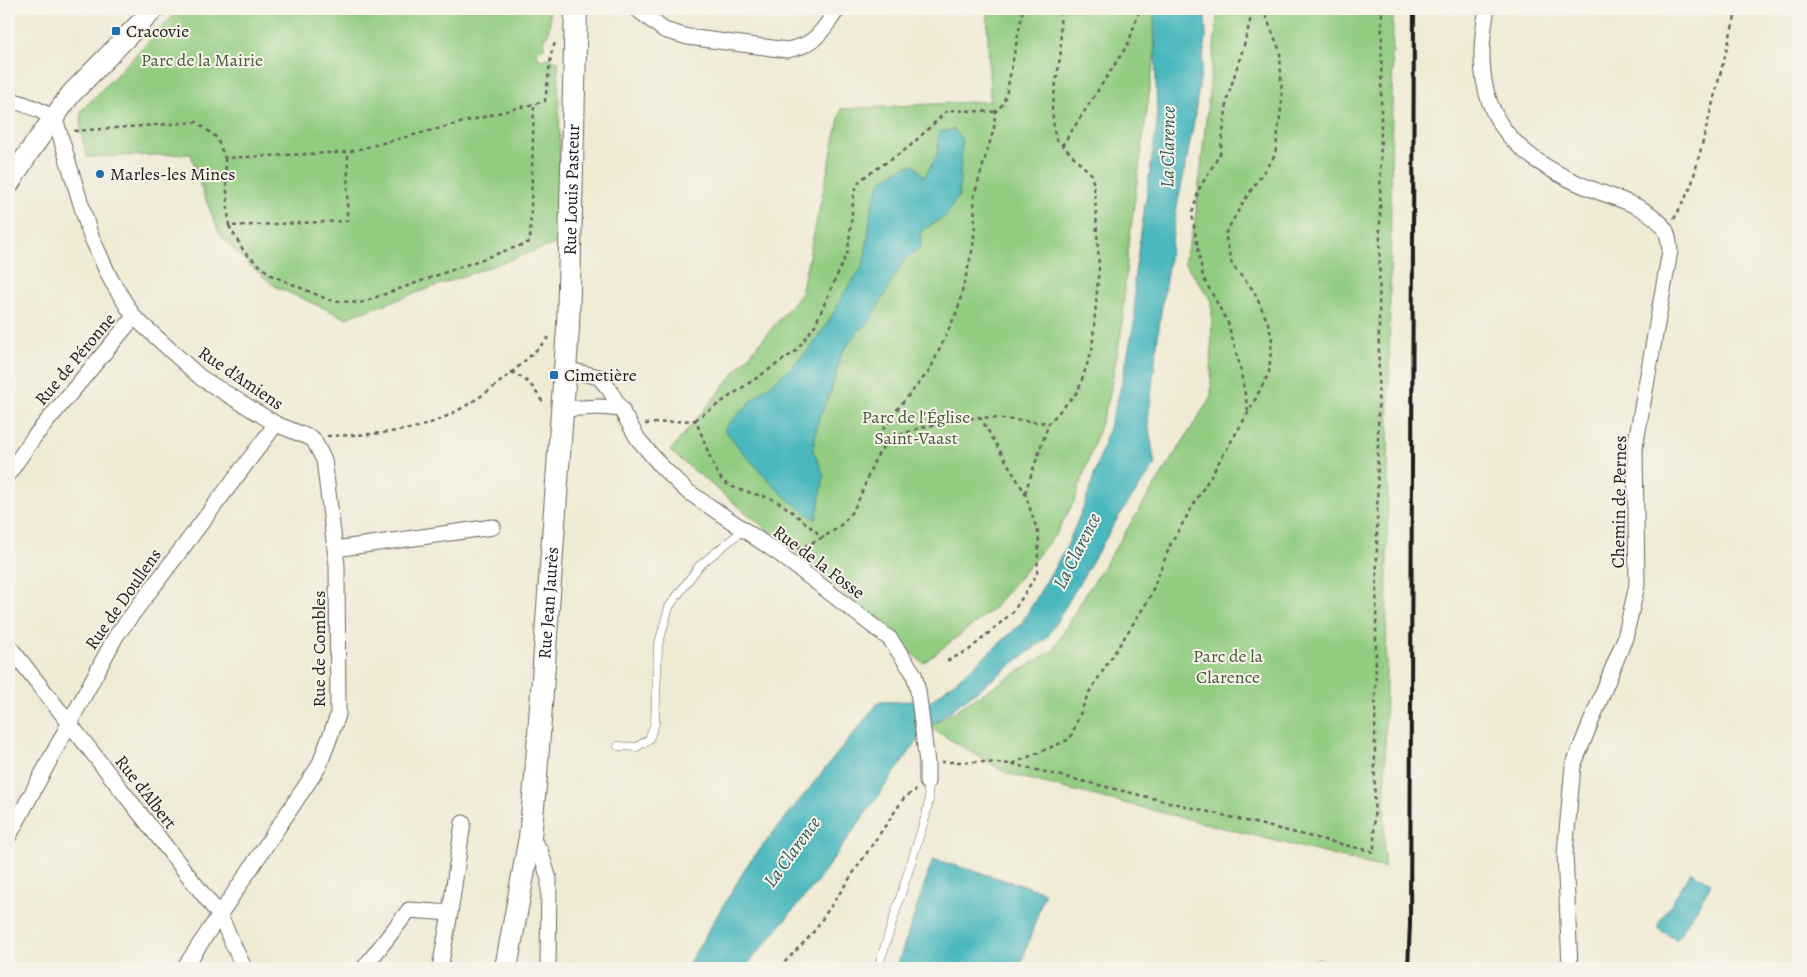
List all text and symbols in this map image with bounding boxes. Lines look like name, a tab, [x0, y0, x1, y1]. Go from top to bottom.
place label: Cracovie	[126, 19, 189, 43]
marker: Cracovie	[110, 25, 122, 37]
park label: Parc de la Mairie	[141, 48, 263, 72]
water label: La Clarence	[1154, 106, 1182, 188]
street label: Rue Louis Pasteur	[558, 124, 585, 256]
place label: Marles-les Mines	[110, 162, 235, 186]
marker: Marles-les Mines	[94, 168, 106, 180]
street label: Rue de Péronne	[29, 308, 121, 410]
street label: Rue d'Amiens	[194, 341, 288, 415]
place label: Cimetière	[564, 363, 637, 387]
marker: Cimetière	[548, 369, 560, 381]
park label: Parc de l'Église Saint-Vaast	[862, 405, 970, 450]
street label: Chemin de Pernes	[1606, 435, 1632, 569]
water label: La Clarence	[1047, 508, 1107, 593]
street label: Rue de la Fosse	[768, 520, 870, 604]
street label: Rue de Doullens	[79, 544, 167, 654]
street label: Rue Jean Jaurès	[532, 546, 564, 660]
street label: Rue de Combles	[307, 591, 331, 707]
park label: Parc de la Clarence	[1193, 644, 1264, 689]
street label: Rue d'Albert	[110, 750, 182, 834]
water label: La Clarence	[757, 811, 827, 893]

